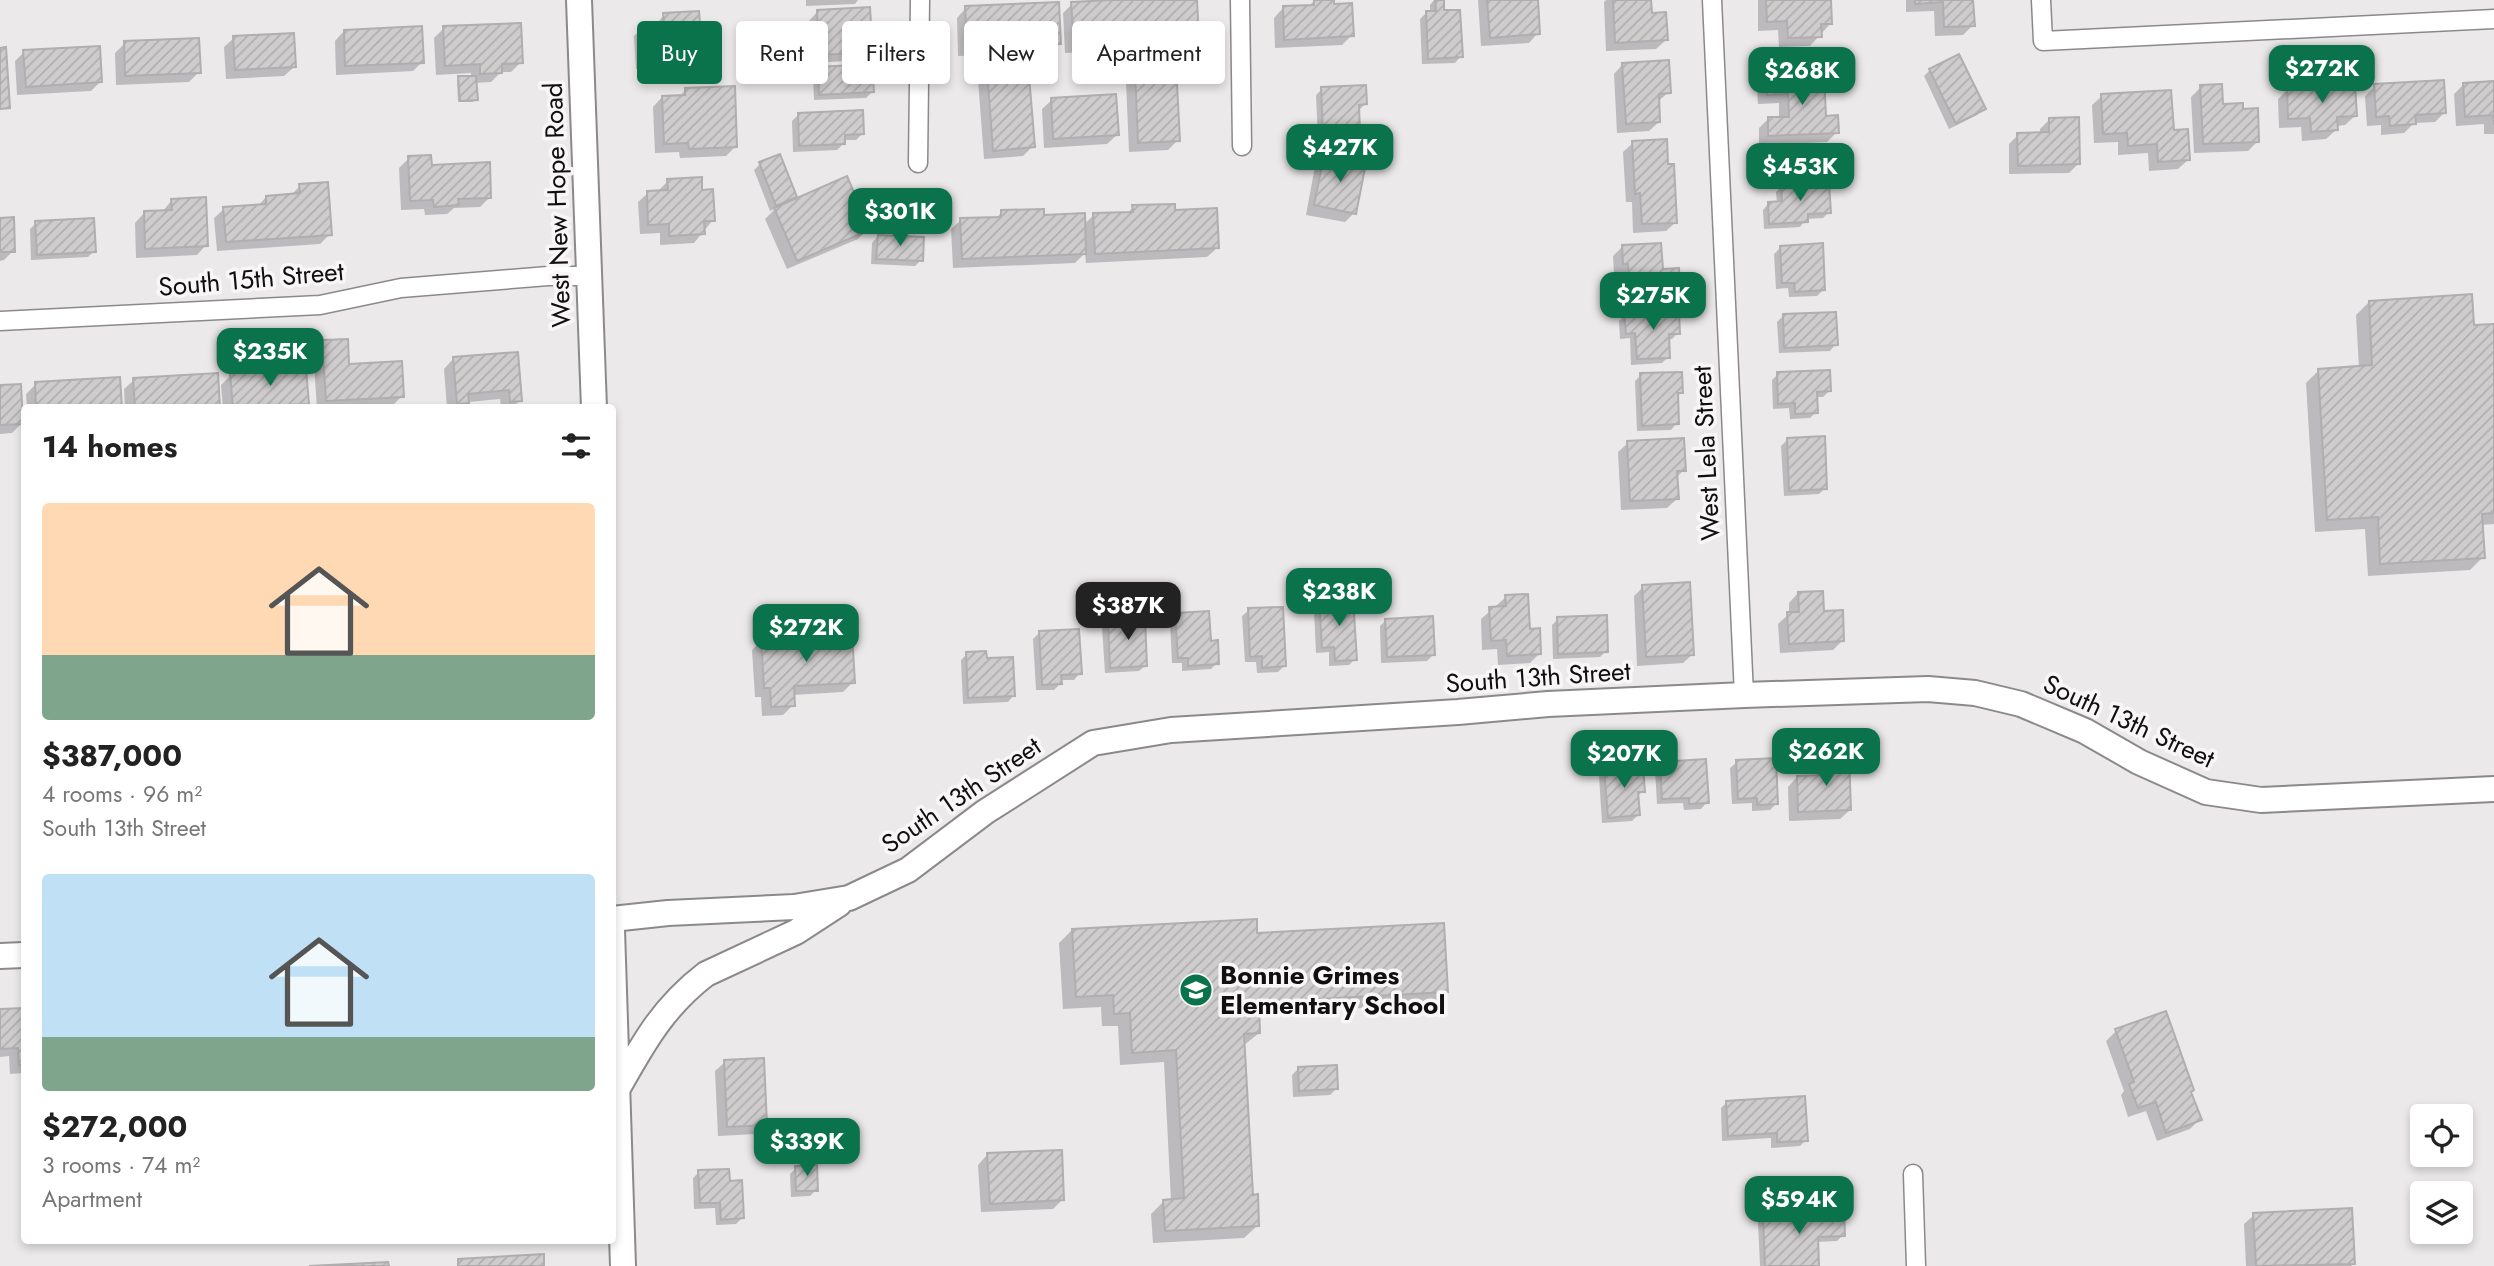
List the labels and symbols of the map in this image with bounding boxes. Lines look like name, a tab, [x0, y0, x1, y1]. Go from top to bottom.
pin: $272K	[2273, 46, 2371, 105]
pin: $268K	[1753, 48, 1851, 107]
street label: West New Hope Road	[534, 82, 580, 328]
pin: $427K	[1291, 124, 1389, 184]
pin: $453K	[1751, 144, 1849, 203]
pin: $301K	[851, 188, 949, 248]
street label: South 15th Street	[157, 252, 346, 306]
pin: $275K	[1604, 272, 1702, 332]
pin: $235K	[221, 328, 319, 388]
street label: West Lela Street	[1682, 364, 1730, 541]
pin: $238K	[1290, 568, 1388, 628]
pin: $387K	[1079, 582, 1177, 642]
pin: $272K	[757, 604, 855, 664]
street label: South 13th Street	[1444, 652, 1633, 702]
street label: South 13th Street	[2037, 665, 2222, 778]
street label: South 13th Street	[874, 727, 1049, 863]
pin: $262K	[1777, 728, 1875, 788]
pin: $207K	[1575, 730, 1673, 790]
place label: Bonnie Grimes Elementary School	[1220, 956, 1445, 1024]
school or university icon: Bonnie Grimes Elementary School	[1177, 971, 1215, 1009]
pin: $339K	[758, 1118, 856, 1178]
pin: $594K	[1750, 1176, 1848, 1236]

